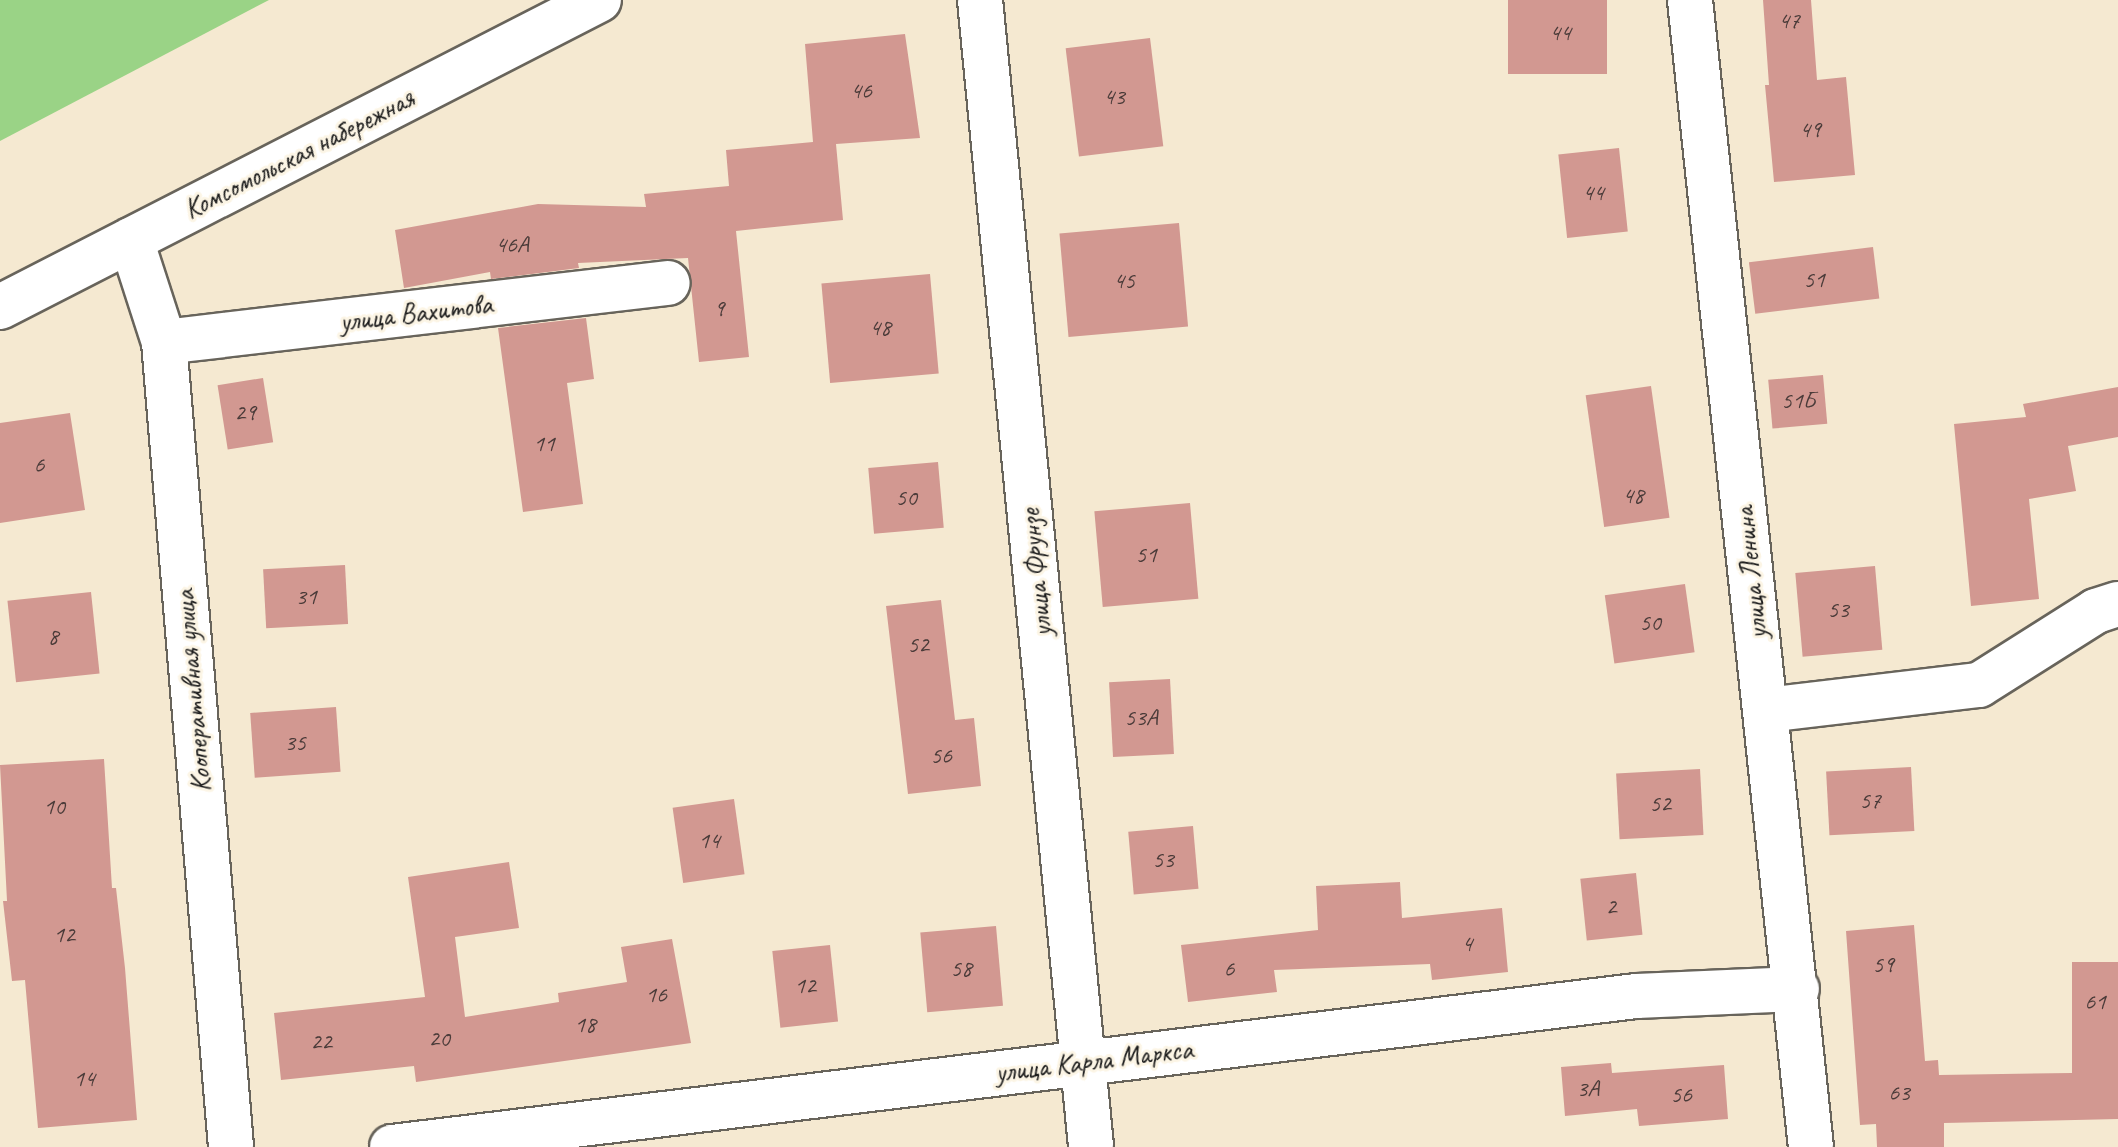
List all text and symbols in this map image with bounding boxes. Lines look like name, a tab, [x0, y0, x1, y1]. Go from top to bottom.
house number: 47	[1778, 7, 1800, 35]
house number: 44	[1549, 19, 1571, 47]
house number: 46	[850, 77, 872, 105]
street label: Комсомольская набережная	[178, 81, 420, 227]
house number: 43	[1103, 83, 1125, 111]
house number: 49	[1799, 116, 1821, 144]
house number: 44	[1582, 179, 1604, 207]
house number: 46А	[495, 231, 529, 259]
house number: 51	[1803, 266, 1825, 294]
house number: 45	[1113, 267, 1135, 295]
street label: улица Вахитова	[336, 287, 496, 339]
house number: 9	[714, 295, 724, 323]
house number: 48	[869, 314, 891, 342]
house number: 51Б	[1781, 387, 1815, 415]
house number: 29	[234, 399, 256, 427]
house number: 11	[533, 430, 555, 458]
house number: 6	[34, 451, 44, 479]
house number: 48	[1622, 482, 1644, 510]
house number: 50	[895, 484, 917, 512]
street label: улица Ленина	[1727, 505, 1775, 641]
street label: улица Фрунзе	[1013, 508, 1059, 638]
house number: 51	[1135, 541, 1157, 569]
house number: 31	[295, 583, 317, 611]
street label: Кооперативная улица	[167, 588, 219, 794]
house number: 53	[1827, 596, 1849, 624]
house number: 50	[1639, 609, 1661, 637]
house number: 8	[48, 623, 58, 651]
house number: 52	[907, 631, 929, 659]
house number: 53А	[1124, 704, 1158, 732]
house number: 35	[284, 729, 306, 757]
house number: 56	[930, 742, 952, 770]
house number: 57	[1859, 787, 1881, 815]
house number: 52	[1649, 790, 1671, 818]
house number: 10	[43, 793, 65, 821]
house number: 14	[698, 827, 720, 855]
house number: 53	[1152, 846, 1174, 874]
house number: 2	[1606, 893, 1616, 921]
house number: 12	[53, 921, 75, 949]
house number: 4	[1462, 930, 1472, 958]
house number: 59	[1872, 951, 1894, 979]
house number: 58	[950, 955, 972, 983]
house number: 6	[1224, 955, 1234, 983]
house number: 12	[794, 972, 816, 1000]
house number: 16	[645, 981, 667, 1009]
house number: 61	[2084, 988, 2106, 1016]
house number: 18	[574, 1011, 596, 1039]
house number: 20	[428, 1025, 450, 1053]
house number: 22	[310, 1028, 332, 1056]
street label: улица Карла Маркса	[994, 1032, 1194, 1090]
house number: 14	[73, 1065, 95, 1093]
house number: 3А	[1577, 1075, 1599, 1103]
house number: 63	[1888, 1079, 1910, 1107]
house number: 56	[1670, 1081, 1692, 1109]

